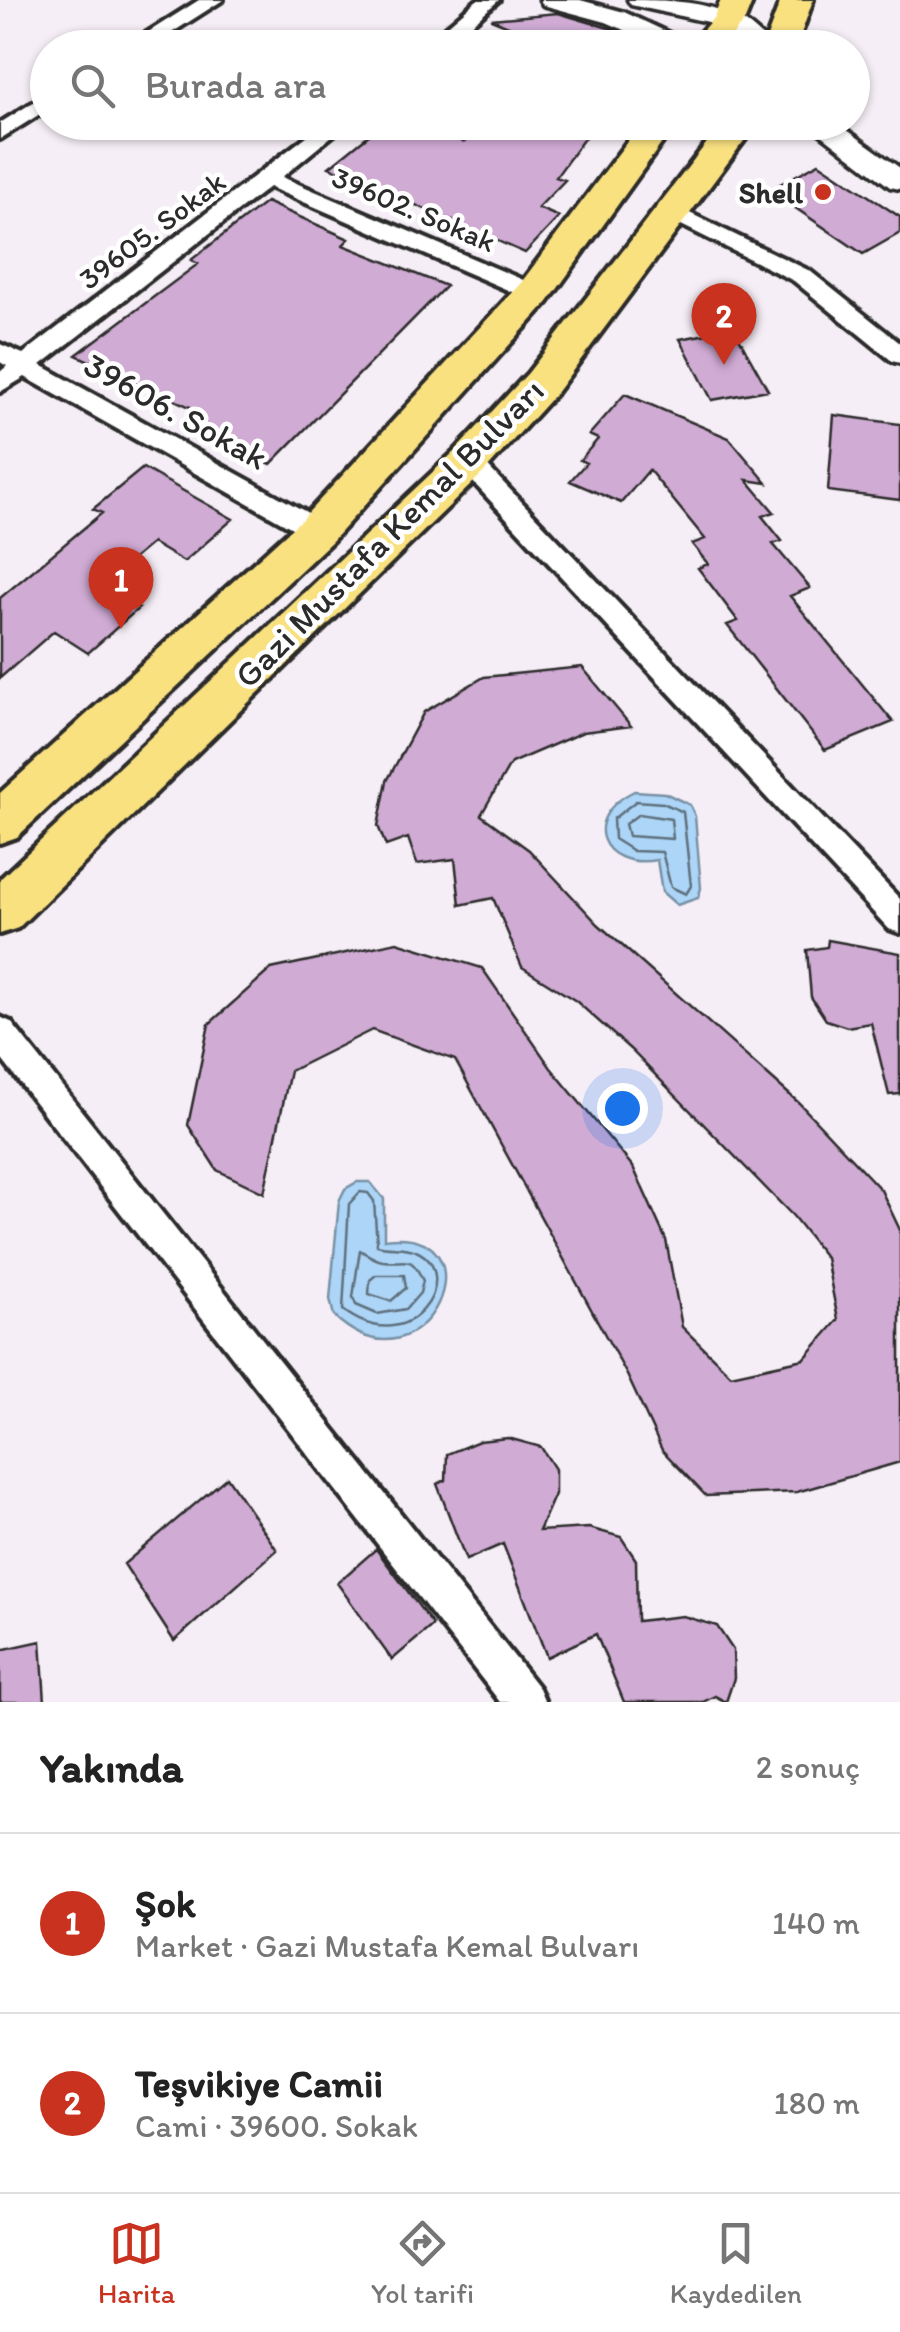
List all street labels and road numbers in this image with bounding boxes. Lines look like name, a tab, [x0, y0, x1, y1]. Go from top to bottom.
street label: 39602. Sokak	[327, 158, 501, 260]
street label: 39605. Sokak	[71, 163, 233, 297]
street label: 39606. Sokak	[77, 343, 275, 479]
street label: Gazi Mustafa Kemal Bulvarı	[226, 370, 552, 696]

